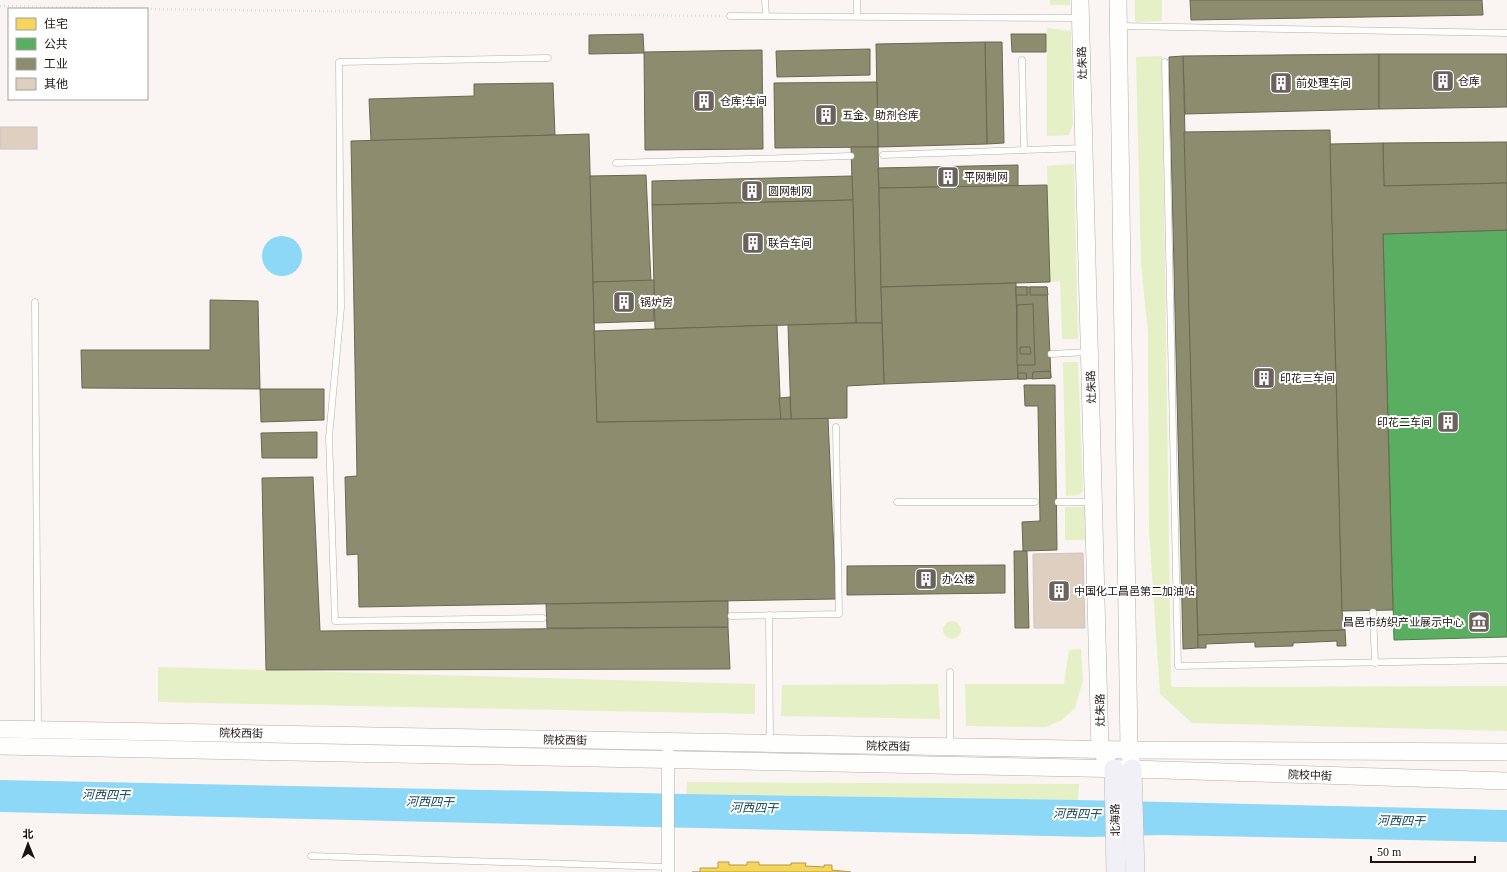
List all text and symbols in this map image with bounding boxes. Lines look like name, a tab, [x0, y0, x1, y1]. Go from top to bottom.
legend	[8, 8, 148, 100]
text: 住宅	[44, 17, 68, 31]
text: 公共	[44, 37, 68, 51]
street label: 灶朱路	[1075, 46, 1089, 80]
text: 工业	[44, 57, 68, 71]
building icon: 仓库	[1430, 68, 1456, 94]
building icon: 前处理车间	[1268, 70, 1294, 96]
place label: 仓库	[1458, 75, 1480, 87]
text: 其他	[44, 77, 68, 91]
place label: 前处理车间	[1296, 77, 1351, 89]
building icon: 仓库;车间	[691, 88, 717, 114]
place label: 仓库;车间	[720, 95, 767, 107]
building icon: 五金、助剂仓库	[813, 102, 839, 128]
place label: 五金、助剂仓库	[842, 109, 919, 121]
building icon: 平网制网	[935, 164, 961, 190]
place label: 平网制网	[964, 171, 1008, 183]
building icon: 圆网制网	[739, 178, 765, 204]
place label: 圆网制网	[768, 185, 812, 197]
building icon: 联合车间	[740, 230, 766, 256]
place label: 联合车间	[768, 237, 812, 249]
building icon: 锅炉房	[611, 289, 637, 315]
place label: 锅炉房	[640, 296, 673, 308]
building icon: 印花三车间	[1251, 365, 1277, 391]
street label: 灶朱路	[1084, 370, 1098, 404]
place label: 印花三车间	[1280, 372, 1335, 384]
building icon: 印花二车间	[1435, 409, 1461, 435]
place label: 印花二车间	[1377, 416, 1432, 428]
building icon: 办公楼	[913, 566, 939, 592]
place label: 办公楼	[942, 573, 975, 585]
building icon: 中国化工昌邑第二加油站	[1046, 578, 1072, 604]
place label: 中国化工昌邑第二加油站	[1074, 585, 1195, 597]
museum icon: 昌邑市纺织产业展示中心	[1466, 609, 1492, 635]
place label: 昌邑市纺织产业展示中心	[1343, 616, 1464, 628]
street label: 灶朱路	[1094, 693, 1106, 727]
street label: 院校西街	[219, 727, 263, 739]
street label: 院校西街	[543, 734, 587, 746]
street label: 院校西街	[866, 740, 910, 752]
street label: 院校中街	[1288, 768, 1332, 782]
water label: 河西四干	[82, 788, 132, 802]
water label: 河西四干	[406, 795, 456, 809]
water label: 河西四干	[730, 801, 780, 815]
street label: 北海路	[1109, 803, 1121, 837]
water label: 河西四干	[1053, 807, 1103, 821]
water label: 河西四干	[1377, 814, 1427, 828]
north arrow	[8, 824, 48, 864]
text: 北	[22, 828, 33, 840]
scale bar	[1371, 838, 1475, 864]
text: 50 m	[1377, 845, 1402, 859]

